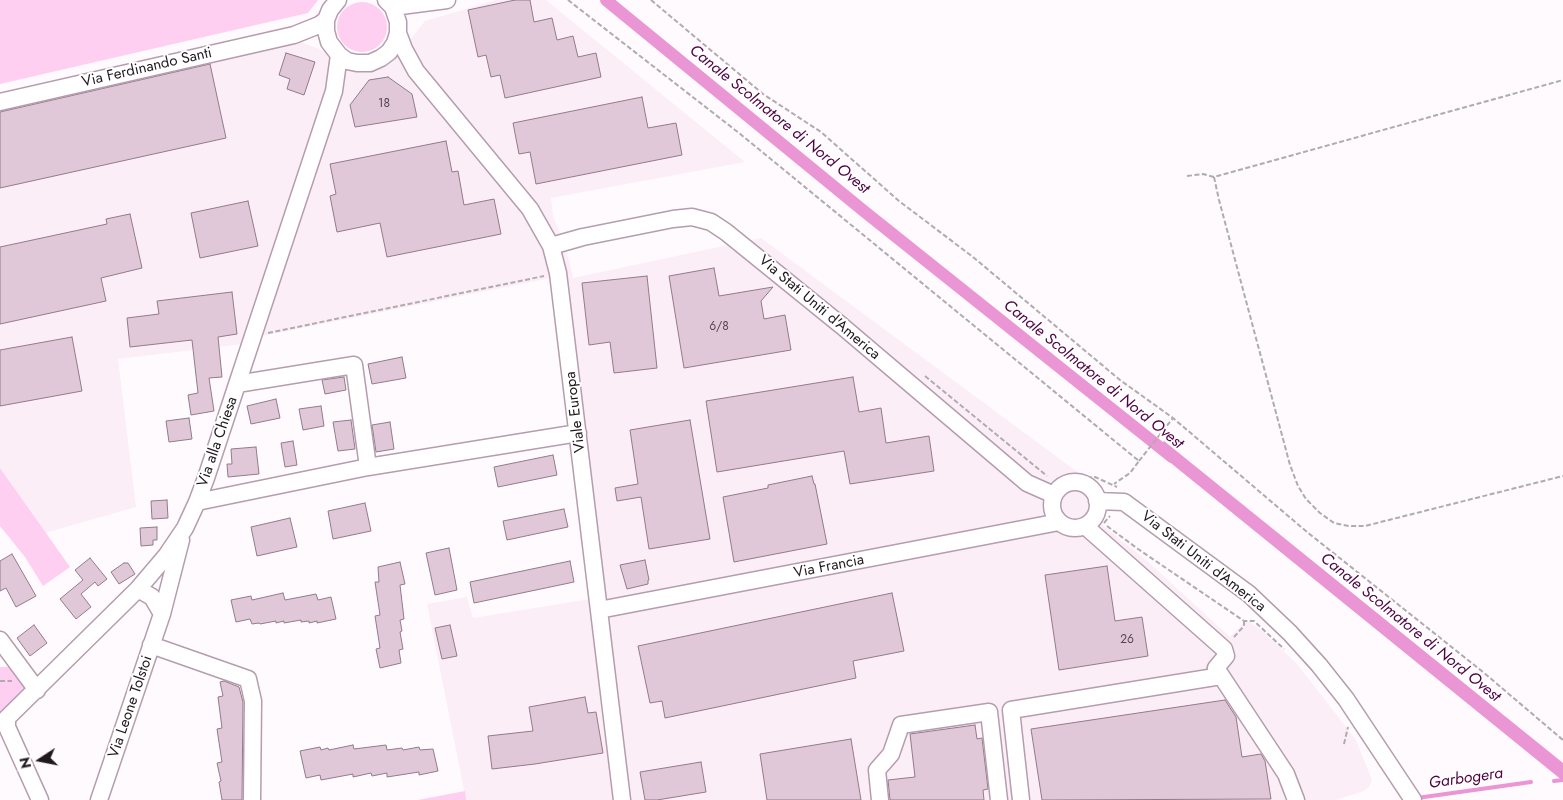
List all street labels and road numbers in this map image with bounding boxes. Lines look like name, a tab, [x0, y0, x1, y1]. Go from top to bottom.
street label: Via Ferdinando Santi	[80, 44, 214, 92]
street label: Via Stati Uniti d'America	[755, 252, 883, 364]
street label: Viale Europa	[562, 370, 590, 454]
street label: Via alla Chiesa	[194, 394, 242, 490]
street label: Via Stati Uniti d'America	[1137, 508, 1269, 616]
street label: Via Francia	[792, 551, 866, 583]
street label: Via Leone Tolstoi	[105, 653, 157, 761]

